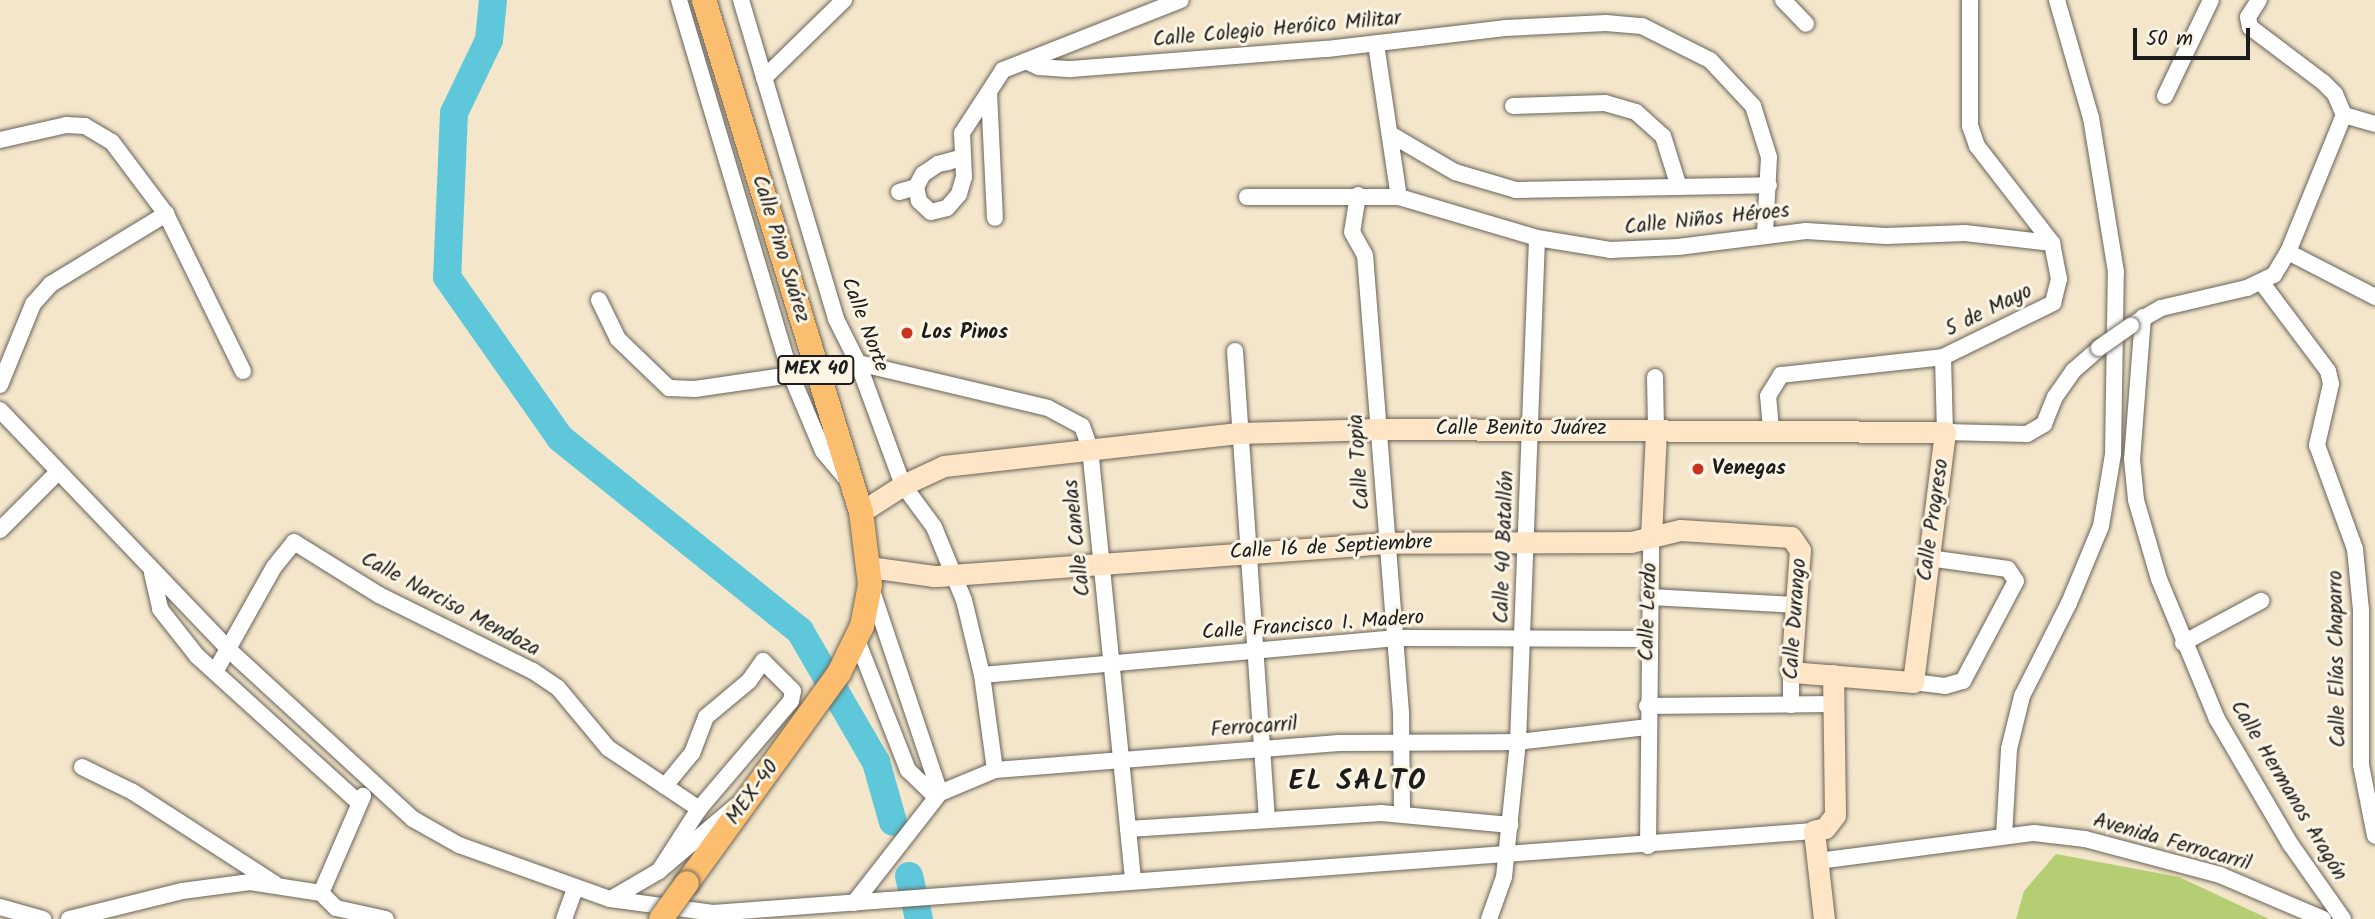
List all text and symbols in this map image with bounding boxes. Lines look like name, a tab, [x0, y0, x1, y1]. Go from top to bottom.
street label: Calle Colegio Heróico Militar	[1152, 7, 1402, 53]
scale bar	[2137, 14, 2254, 58]
text: 50 m	[2146, 23, 2193, 56]
street label: Calle Pino Suárez	[746, 172, 814, 326]
street label: Calle Niños Héroes	[1623, 199, 1791, 241]
street label: Calle Norte	[835, 274, 893, 376]
street label: 5 de Mayo	[1941, 279, 2037, 343]
place label: Los Pinos	[921, 320, 1008, 346]
marker: Los Pinos	[899, 325, 915, 341]
road number: MEX 40	[776, 354, 856, 386]
street label: Calle Topia	[1344, 413, 1376, 511]
street label: Calle Benito Juárez	[1435, 416, 1607, 442]
place label: Venegas	[1712, 456, 1786, 482]
street label: Calle Progreso	[1913, 457, 1955, 583]
marker: Venegas	[1690, 461, 1706, 477]
street label: Calle 40 Batallón	[1490, 470, 1520, 624]
street label: Calle Canelas	[1059, 478, 1097, 598]
street label: Calle 16 de Septiembre	[1229, 530, 1433, 566]
street label: Calle Narciso Mendoza	[356, 547, 544, 663]
street label: Calle Durango	[1779, 557, 1813, 681]
street label: Calle Lerdo	[1635, 562, 1663, 662]
street label: Calle Elías Chaparro	[2324, 570, 2352, 748]
street label: Calle Francisco I. Madero	[1201, 606, 1425, 646]
street label: Calle Hermanos Aragón	[2224, 696, 2352, 886]
street label: Ferrocarril	[1210, 712, 1298, 744]
street label: MEX-40	[721, 756, 785, 830]
district label: EL SALTO	[1290, 765, 1426, 799]
street label: Avenida Ferrocarril	[2090, 808, 2254, 878]

